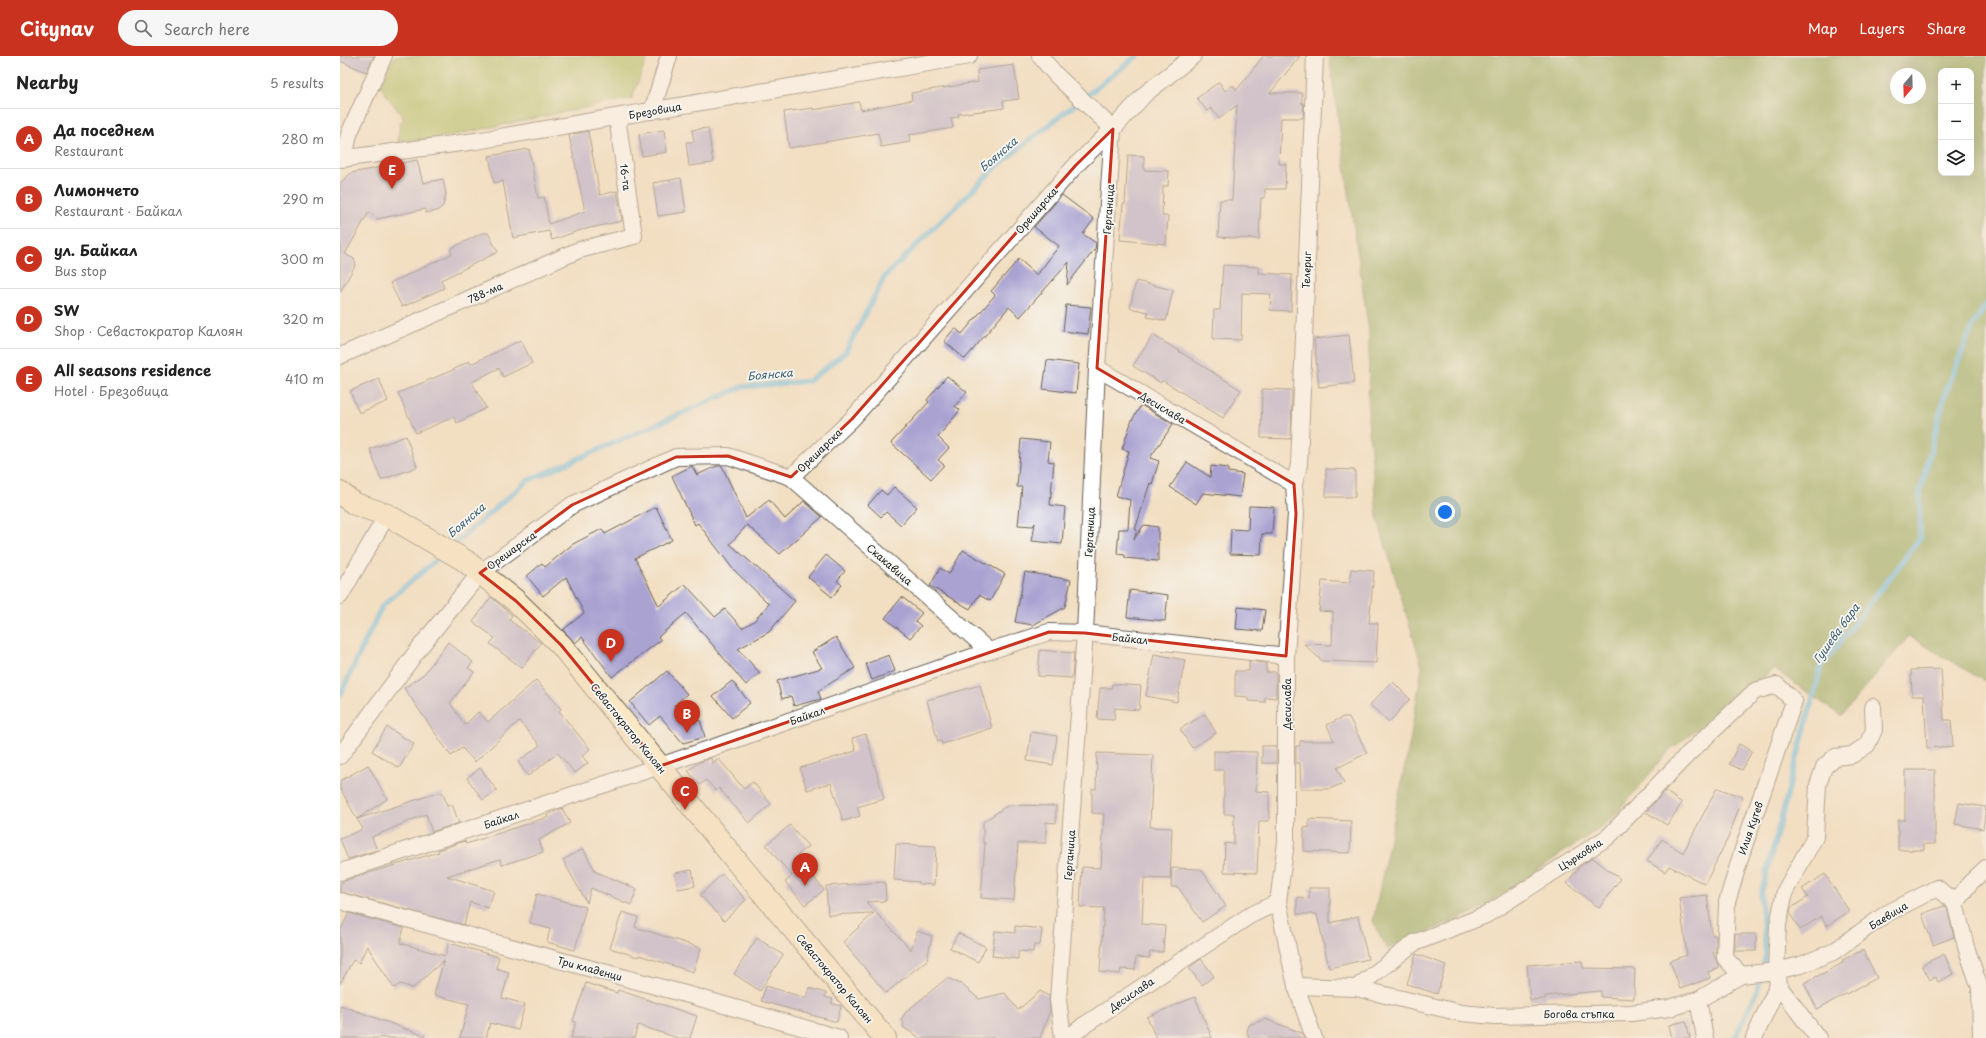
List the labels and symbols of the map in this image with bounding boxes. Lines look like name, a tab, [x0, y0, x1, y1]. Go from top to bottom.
north arrow	[1890, 68, 1926, 104]
street label: Брезовица	[627, 98, 683, 122]
water label: Боянска	[975, 132, 1022, 175]
pin: E	[379, 156, 405, 189]
street label: 16-та	[617, 163, 635, 192]
street label: Орешарска	[1011, 183, 1061, 237]
street label: Герганица	[1099, 183, 1117, 235]
street label: Телериг	[1298, 251, 1314, 289]
street label: 788-ма	[465, 277, 506, 306]
water label: Боянска	[747, 363, 795, 384]
street label: Десислава	[1136, 387, 1190, 427]
street label: Орешарска	[793, 424, 845, 475]
water label: Боянска	[443, 498, 490, 541]
your location	[1435, 502, 1455, 522]
street label: Герганица	[1080, 506, 1098, 558]
street label: Орешарска	[483, 527, 539, 573]
street label: Скакавица	[864, 540, 917, 589]
water label: Гушева бара	[1809, 599, 1864, 666]
pin: D	[598, 629, 624, 662]
street label: Байкал	[1111, 629, 1149, 647]
street label: Десислава	[1279, 678, 1294, 731]
street label: Севастократор Калоян	[588, 679, 670, 777]
pin: B	[674, 700, 700, 733]
street label: Байкал	[787, 702, 827, 728]
pin: C	[672, 777, 698, 810]
street label: Илия Кутев	[1734, 799, 1767, 857]
street label: Байкал	[481, 806, 521, 832]
street label: Герганица	[1060, 829, 1078, 881]
street label: Църковна	[1555, 834, 1606, 874]
pin: A	[792, 853, 818, 886]
street label: Баевица	[1866, 897, 1911, 932]
street label: Севастократор Калоян	[793, 930, 877, 1026]
street label: Три кладенци	[556, 952, 624, 984]
street label: Десислава	[1105, 973, 1157, 1015]
street label: Богова стъпка	[1544, 1006, 1615, 1021]

